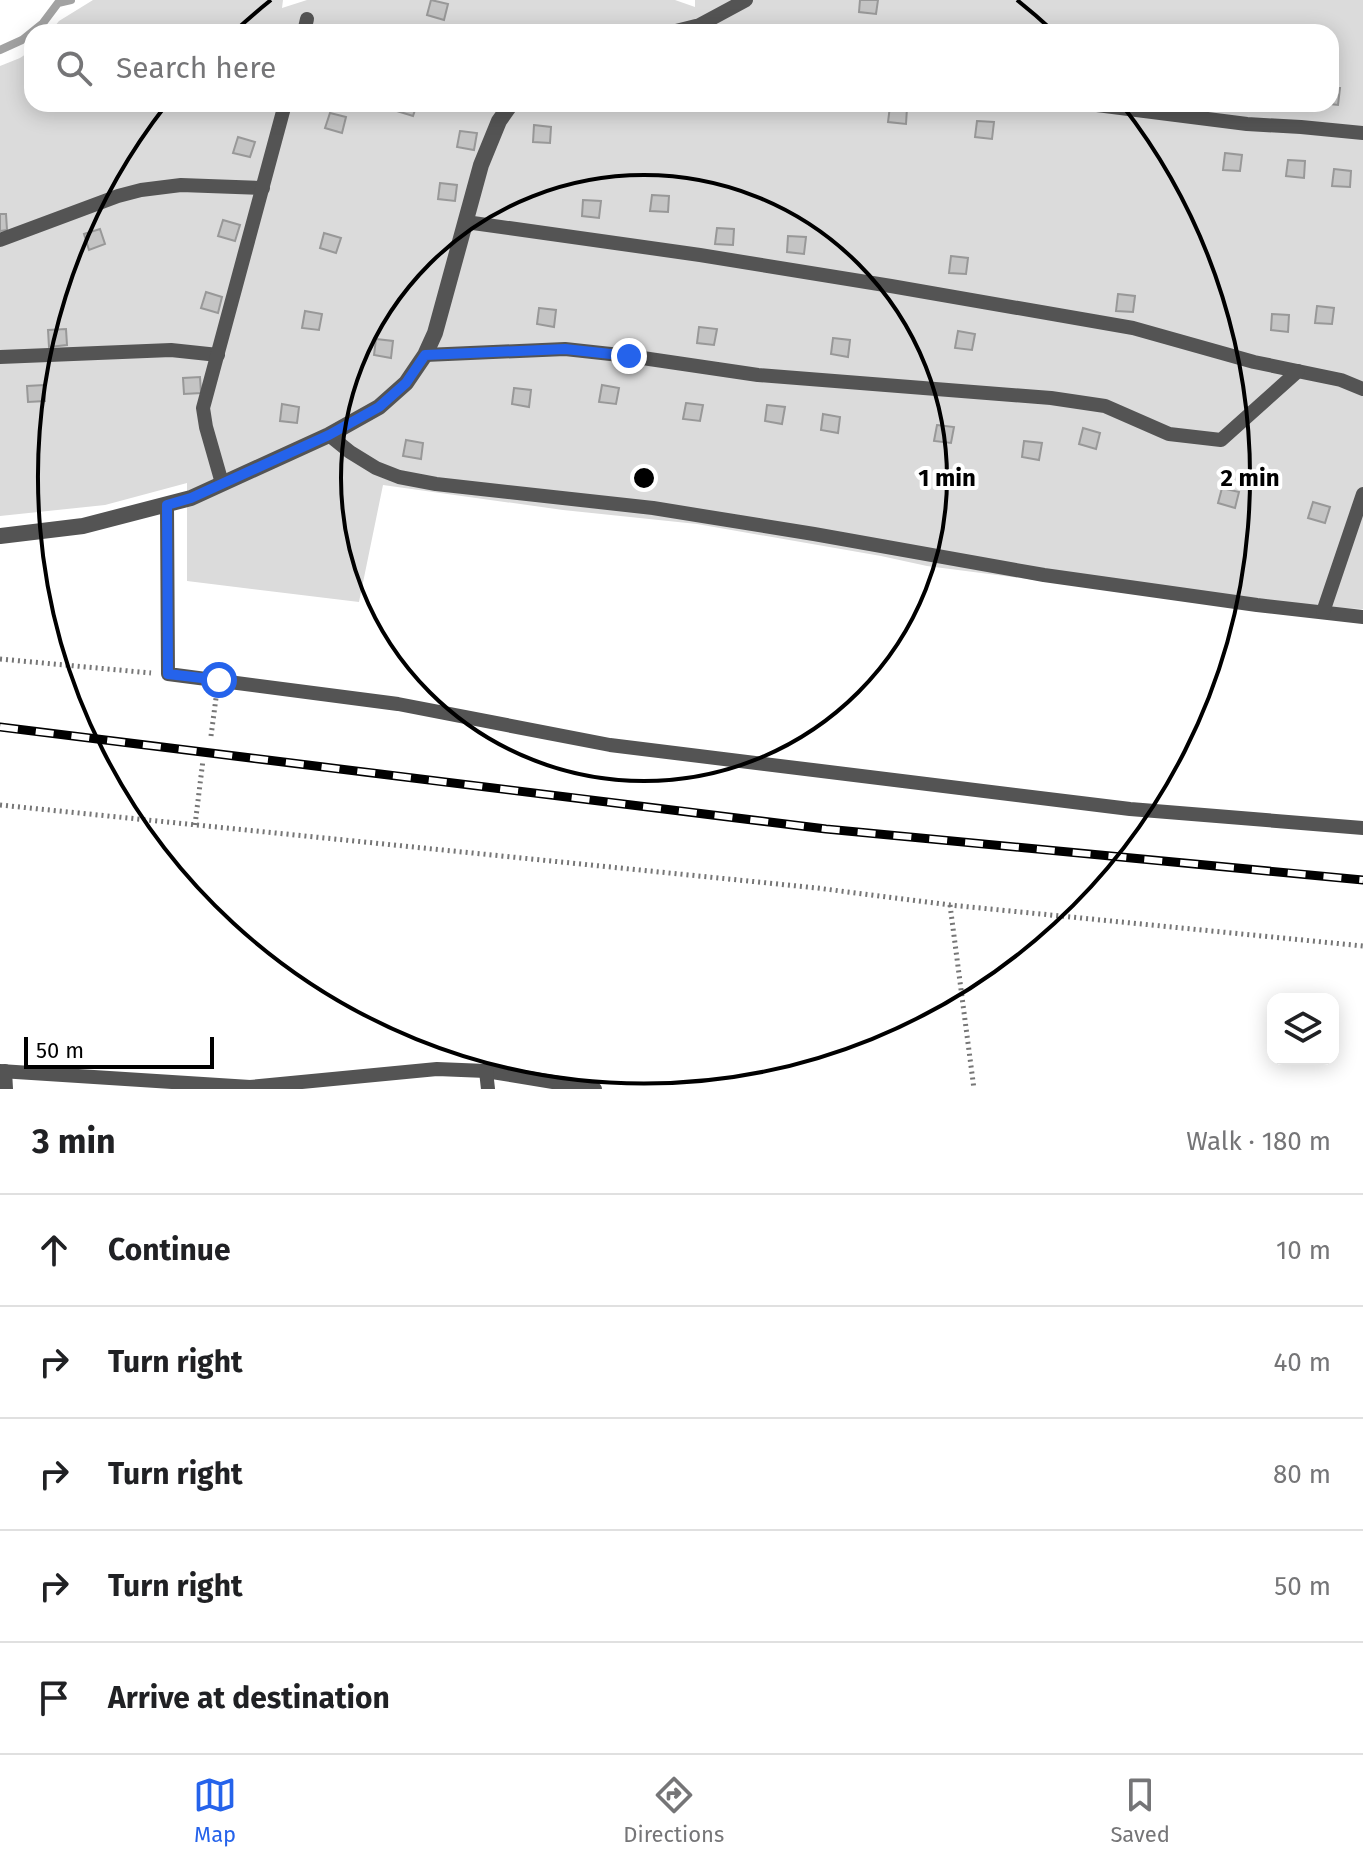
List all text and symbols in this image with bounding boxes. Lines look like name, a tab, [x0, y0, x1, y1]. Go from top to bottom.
search box	[24, 24, 1339, 112]
icon: search	[52, 46, 96, 90]
text: Search here	[116, 50, 276, 86]
route end	[611, 338, 647, 374]
centre of rings	[630, 464, 658, 492]
text: 1 min	[918, 464, 976, 492]
text: 2 min	[1221, 464, 1280, 492]
route start	[201, 662, 237, 698]
map controls	[1267, 993, 1339, 1065]
button: layers	[1267, 993, 1339, 1065]
scale bar	[24, 1033, 214, 1069]
text: 50 m	[36, 1037, 84, 1064]
text: 3 min	[32, 1121, 116, 1162]
text: Walk · 180 m	[1186, 1126, 1331, 1157]
icon: ahead	[32, 1228, 76, 1272]
text: Continue	[108, 1232, 231, 1268]
text: 10 m	[1276, 1235, 1331, 1266]
icon: right	[32, 1340, 76, 1384]
text: Turn right	[108, 1344, 243, 1380]
text: 40 m	[1273, 1347, 1331, 1378]
icon: right	[32, 1452, 76, 1496]
text: Turn right	[108, 1456, 243, 1492]
text: 80 m	[1273, 1459, 1331, 1490]
icon: right	[32, 1564, 76, 1608]
text: Turn right	[108, 1568, 243, 1604]
text: 50 m	[1274, 1571, 1331, 1602]
icon: arrive	[32, 1676, 76, 1720]
text: Arrive at destination	[108, 1680, 390, 1716]
tab: Map	[193, 1773, 237, 1848]
tab: Directions	[623, 1773, 724, 1848]
tab: Saved	[1110, 1773, 1170, 1848]

